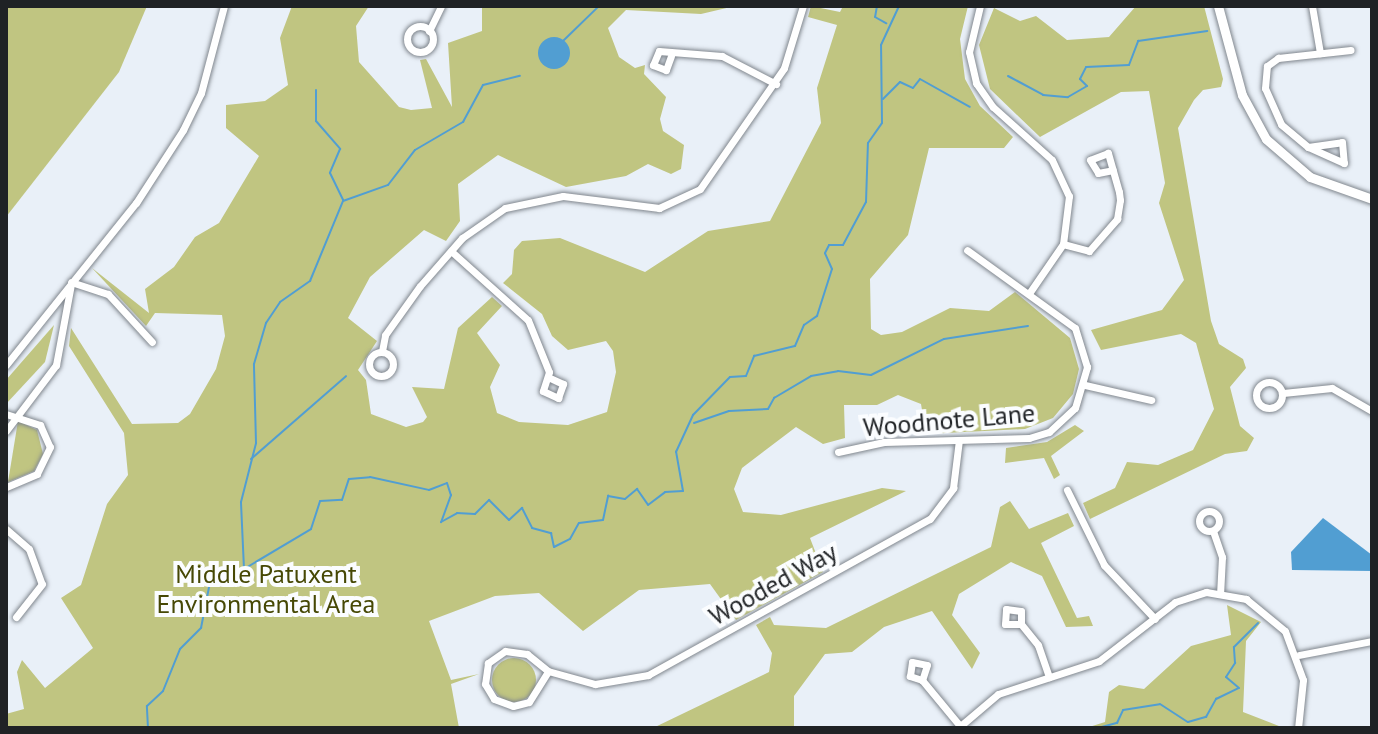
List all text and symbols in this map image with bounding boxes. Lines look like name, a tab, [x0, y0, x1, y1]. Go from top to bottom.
street label: Woodnote Lane	[862, 397, 1036, 443]
street label: Wooded Way	[703, 536, 843, 632]
park label: Middle Patuxent Environmental Area	[156, 558, 376, 620]

